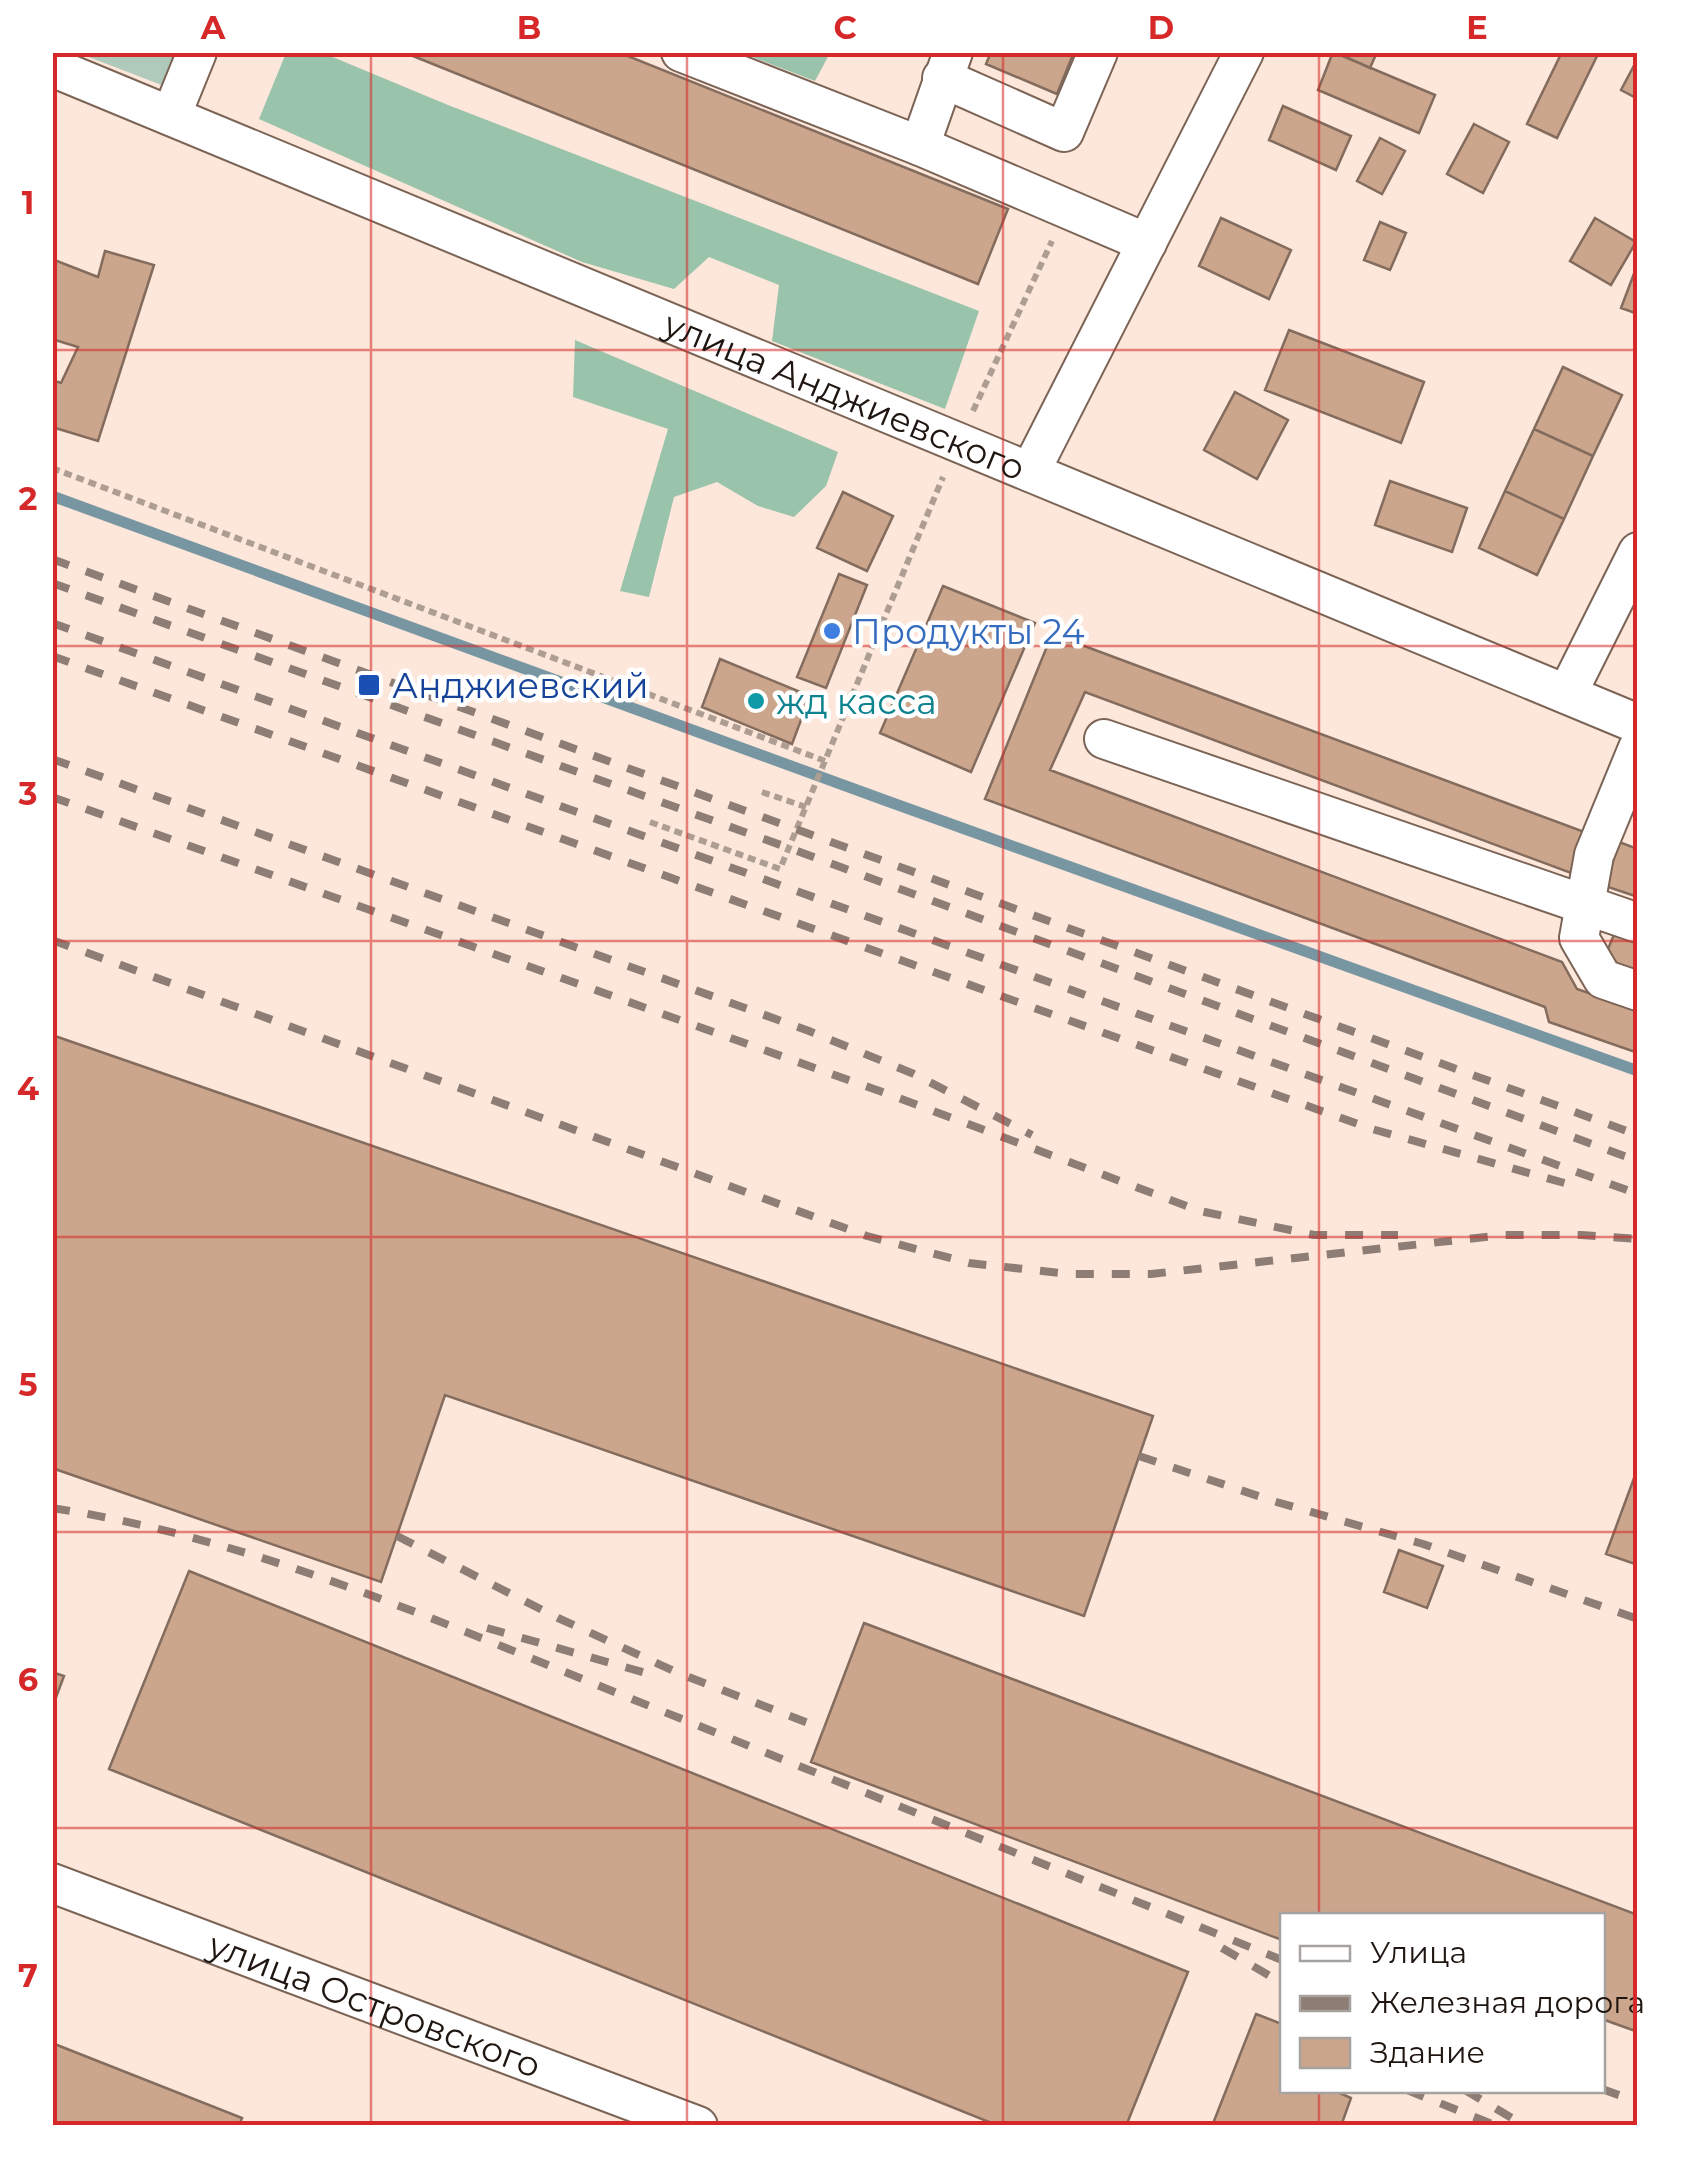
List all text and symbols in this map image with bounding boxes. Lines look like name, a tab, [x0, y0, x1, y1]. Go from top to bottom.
text: A	[200, 8, 226, 47]
text: B	[517, 8, 541, 47]
text: C	[833, 8, 857, 47]
text: D	[1148, 8, 1174, 47]
text: E	[1466, 8, 1488, 47]
text: 1	[22, 183, 34, 222]
street label: улица Анджиевского	[657, 301, 1032, 489]
text: 2	[19, 479, 37, 518]
place label: Продукты 24	[852, 610, 1085, 653]
marker: Продукты 24	[821, 620, 843, 642]
place label: Анджиевский	[392, 664, 649, 707]
marker: Анджиевский	[356, 672, 382, 698]
place label: жд касса	[776, 680, 937, 723]
marker: жд касса	[745, 690, 767, 712]
text: 3	[18, 774, 37, 813]
text: 4	[17, 1069, 39, 1108]
text: 5	[18, 1365, 38, 1404]
text: 6	[18, 1660, 38, 1699]
legend	[1280, 1913, 1605, 2093]
street label: улица Островского	[202, 1922, 547, 2086]
text: Улица	[1370, 1934, 1467, 1971]
text: 7	[18, 1956, 38, 1995]
text: Железная дорога	[1370, 1984, 1645, 2021]
text: Здание	[1370, 2034, 1485, 2071]

